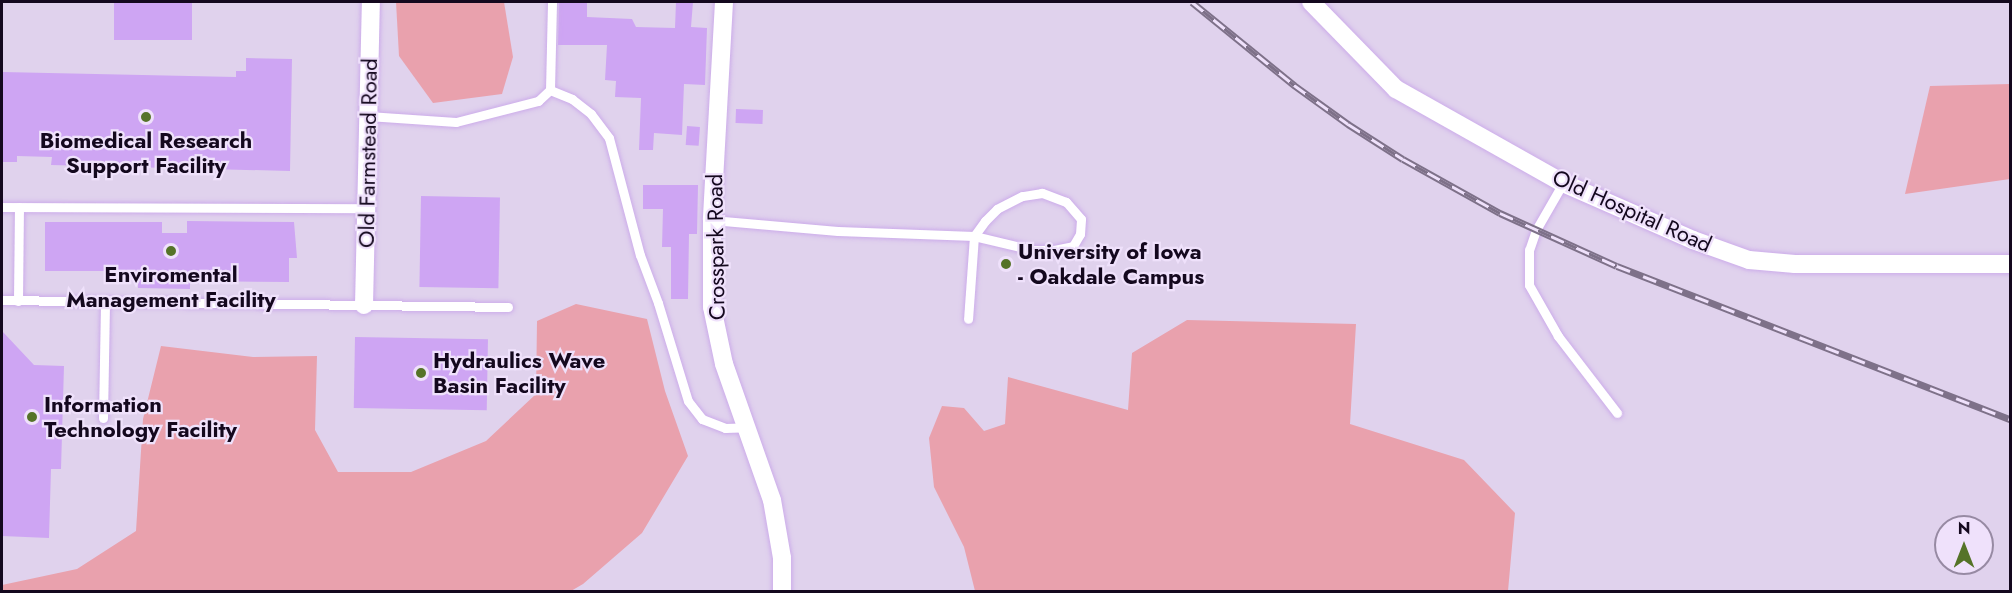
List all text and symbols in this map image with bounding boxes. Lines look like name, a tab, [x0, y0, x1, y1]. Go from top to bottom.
street label: Old Farmstead Road	[353, 58, 383, 248]
marker: Biomedical Research Support Facility	[139, 110, 153, 124]
place label: Biomedical Research Support Facility	[40, 127, 252, 178]
street label: Old Hospital Road	[1548, 164, 1716, 258]
street label: Crosspark Road	[702, 174, 730, 320]
place label: University of Iowa - Oakdale Campus	[1018, 238, 1204, 290]
marker: Enviromental Management Facility	[164, 244, 178, 258]
marker: University of Iowa - Oakdale Campus	[999, 257, 1013, 271]
place label: Enviromental Management Facility	[66, 261, 276, 312]
place label: Hydraulics Wave Basin Facility	[433, 347, 605, 398]
marker: Hydraulics Wave Basin Facility	[414, 366, 428, 380]
place label: Information Technology Facility	[44, 391, 237, 442]
marker: Information Technology Facility	[25, 410, 39, 424]
north arrow	[1934, 515, 1994, 575]
text: N	[1958, 517, 1970, 540]

